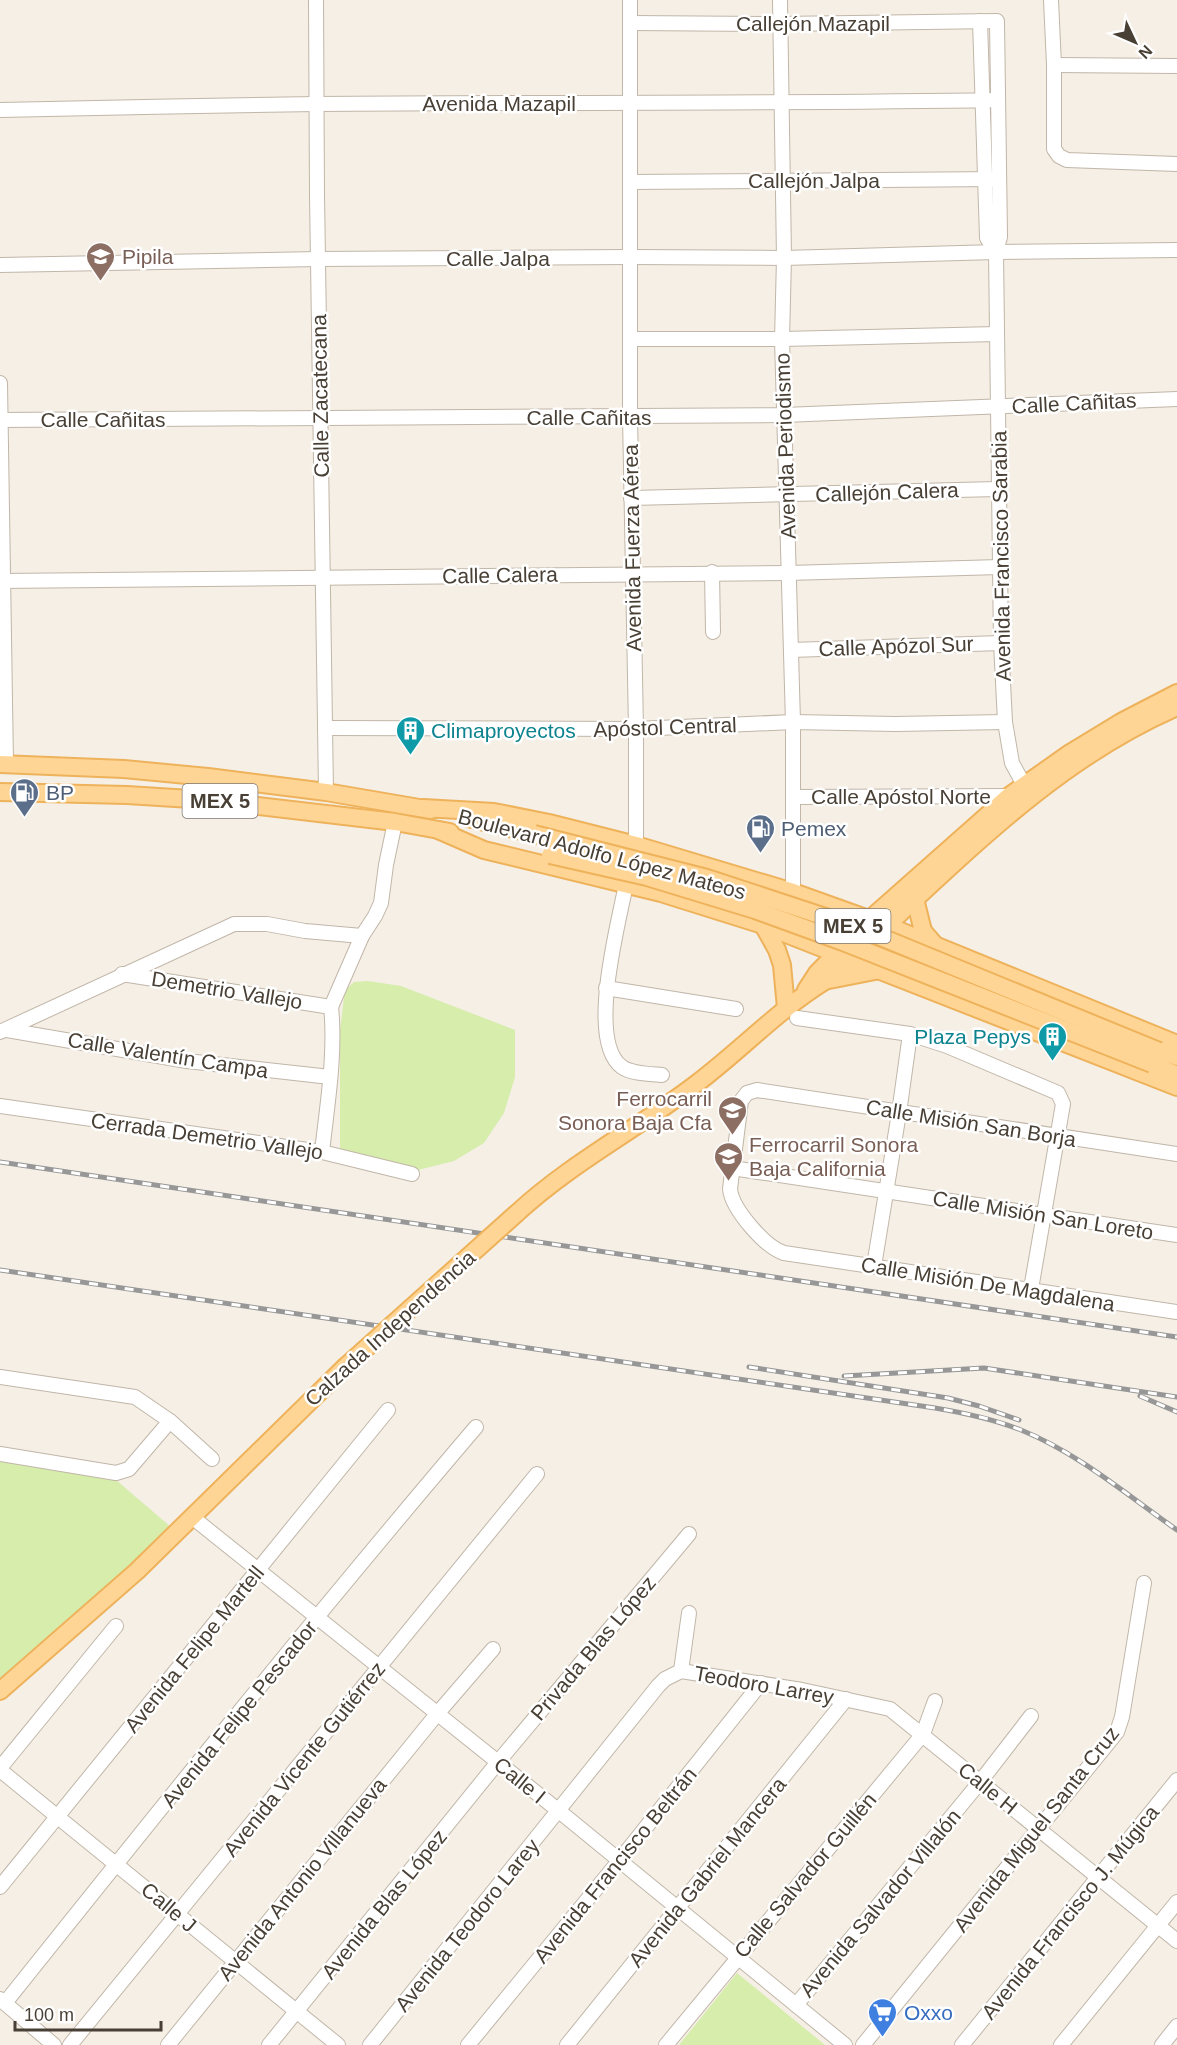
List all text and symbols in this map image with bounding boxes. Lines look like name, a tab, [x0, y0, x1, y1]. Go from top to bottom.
street label: Callejón Mazapil	[736, 12, 890, 35]
north arrow	[1105, 12, 1165, 72]
text: N	[1135, 42, 1156, 62]
street label: Avenida Mazapil	[422, 92, 576, 115]
street label: Callejón Jalpa	[748, 169, 880, 192]
school or university icon: Pipila	[85, 240, 117, 282]
place label: Pipila	[122, 245, 174, 268]
street label: Calle Jalpa	[446, 247, 550, 270]
street label: Calle Zacatecana	[307, 314, 333, 478]
street label: Avenida Periodismo	[770, 352, 800, 540]
street label: Calle Cañitas	[1011, 388, 1137, 418]
street label: Calle Cañitas	[527, 406, 651, 429]
street label: Calle Cañitas	[41, 408, 165, 431]
street label: Avenida Francisco Sarabia	[987, 430, 1015, 681]
street label: Avenida Fuerza Aérea	[619, 444, 645, 652]
street label: Callejón Calera	[815, 478, 959, 506]
street label: Calle Calera	[442, 562, 558, 588]
street label: Calle Apózol Sur	[818, 632, 974, 660]
street label: Apóstol Central	[593, 713, 737, 741]
building icon: Climaproyectos	[394, 714, 426, 756]
place label: Climaproyectos	[431, 719, 576, 742]
fuel station icon: BP	[9, 776, 41, 818]
place label: BP	[46, 781, 74, 804]
road number: MEX 5	[182, 784, 258, 818]
street label: Calle Apóstol Norte	[811, 785, 991, 808]
street label: Boulevard Adolfo López Mateos	[456, 805, 748, 903]
fuel station icon: Pemex	[744, 812, 776, 854]
place label: Pemex	[781, 817, 847, 840]
road number: MEX 5	[816, 909, 890, 943]
street label: Demetrio Vallejo	[150, 967, 304, 1013]
building icon: Plaza Pepys	[1036, 1020, 1068, 1062]
place label: Plaza Pepys	[914, 1025, 1031, 1048]
street label: Calle Valentín Campa	[66, 1028, 270, 1082]
place label: Ferrocarril Sonora Baja Cfa	[558, 1087, 712, 1134]
school or university icon: Ferrocarril Sonora Baja Cfa	[717, 1094, 749, 1136]
street label: Calle Misión San Borja	[864, 1095, 1078, 1151]
street label: Cerrada Demetrio Vallejo	[89, 1108, 325, 1164]
place label: Ferrocarril Sonora Baja California	[749, 1133, 919, 1180]
school or university icon: Ferrocarril Sonora Baja California	[712, 1140, 744, 1182]
street label: Calle Misión San Loreto	[931, 1186, 1155, 1244]
street label: Calzada Independencia	[300, 1245, 480, 1410]
street label: Calle Misión De Magdalena	[859, 1253, 1117, 1315]
street label: Avenida Felipe Martell	[120, 1561, 268, 1737]
street label: Privada Blas López	[526, 1571, 660, 1725]
street label: Avenida Felipe Pescador	[157, 1616, 321, 1812]
street label: Avenida Vicente Gutiérrez	[219, 1657, 389, 1861]
street label: Teodoro Larrey	[692, 1661, 836, 1709]
street label: Avenida Miguel Santa Cruz	[949, 1722, 1123, 1936]
street label: Calle I	[490, 1752, 550, 1808]
street label: Calle H	[954, 1757, 1022, 1819]
street label: Avenida Francisco Beltrán	[529, 1763, 701, 1967]
street label: Avenida Antonio Villanueva	[213, 1773, 391, 1985]
street label: Avenida Gabriel Mancera	[624, 1773, 791, 1971]
street label: Calle Salvador Guillén	[729, 1788, 881, 1962]
street label: Avenida Francisco J. Múgica	[977, 1800, 1163, 2023]
street label: Avenida Salvador Villalón	[795, 1805, 965, 2001]
street label: Avenida Blas López	[317, 1825, 451, 1983]
street label: Avenida Teodoro Larey	[390, 1834, 544, 2016]
street label: Calle J	[137, 1878, 201, 1936]
scale bar	[15, 1994, 160, 2032]
supermarket icon: Oxxo	[867, 1996, 899, 2038]
place label: Oxxo	[904, 2001, 953, 2024]
text: 100 m	[24, 2005, 74, 2025]

